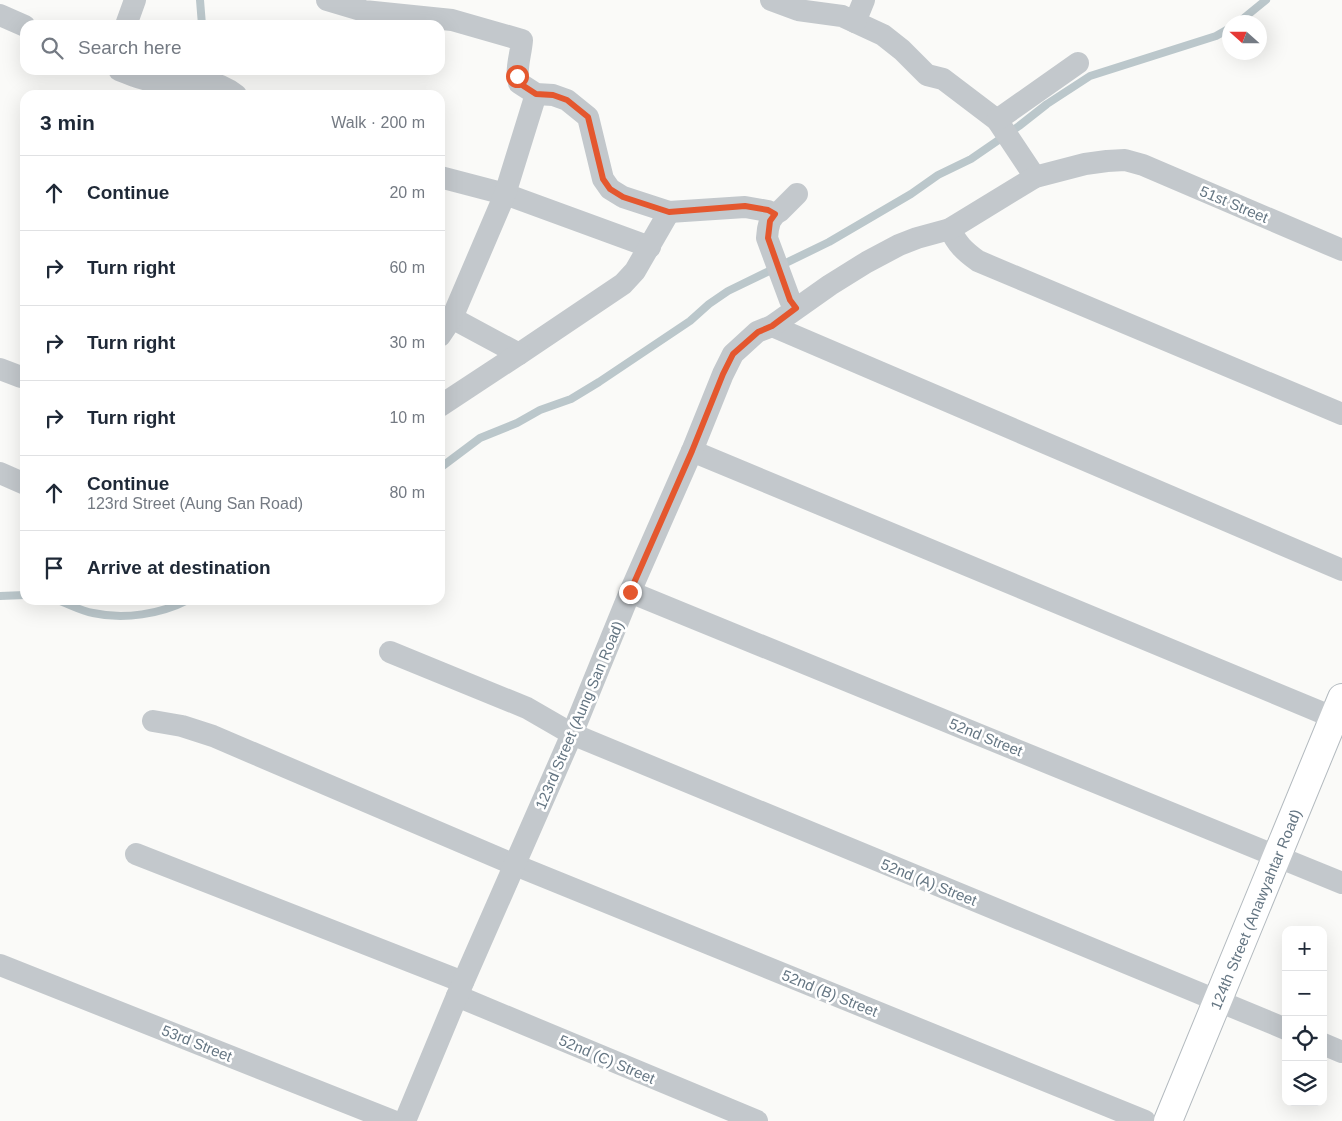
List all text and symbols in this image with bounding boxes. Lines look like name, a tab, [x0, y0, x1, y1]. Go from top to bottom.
north arrow	[1222, 15, 1267, 60]
search box	[20, 20, 445, 75]
icon: search	[38, 34, 66, 62]
text: Search here	[78, 37, 182, 58]
route start	[506, 65, 529, 88]
text: 3 min	[40, 111, 95, 134]
text: Walk · 200 m	[331, 114, 425, 131]
icon: ahead	[40, 179, 68, 207]
text: Continue	[87, 182, 169, 203]
street label: 51st Street	[1197, 182, 1271, 226]
text: 20 m	[389, 184, 425, 201]
icon: right	[40, 254, 68, 282]
text: Turn right	[87, 257, 175, 278]
text: 60 m	[389, 259, 425, 276]
icon: right	[40, 329, 68, 357]
text: Turn right	[87, 332, 175, 353]
text: 30 m	[389, 334, 425, 351]
icon: right	[40, 404, 68, 432]
text: Turn right	[87, 407, 175, 428]
text: 10 m	[389, 409, 425, 426]
text: Continue	[87, 473, 169, 494]
icon: ahead	[40, 479, 68, 507]
text: 80 m	[389, 484, 425, 501]
text: 123rd Street (Aung San Road)	[87, 495, 303, 512]
icon: arrive	[40, 554, 68, 582]
text: Arrive at destination	[87, 557, 271, 578]
route end	[619, 581, 642, 604]
street label: 123rd Street (Aung San Road)	[532, 618, 626, 812]
street label: 52nd Street	[947, 715, 1026, 760]
street label: 124th Street (Anawyahtar Road)	[1206, 806, 1304, 1012]
street label: 52nd (A) Street	[879, 855, 980, 909]
map controls	[1282, 926, 1327, 1106]
button: +	[1282, 926, 1327, 971]
street label: 52nd (B) Street	[780, 966, 881, 1020]
button: −	[1282, 971, 1327, 1016]
button: locate	[1282, 1016, 1327, 1061]
street label: 53rd Street	[159, 1021, 235, 1065]
street label: 52nd (C) Street	[556, 1031, 658, 1087]
button: layers	[1282, 1061, 1327, 1106]

